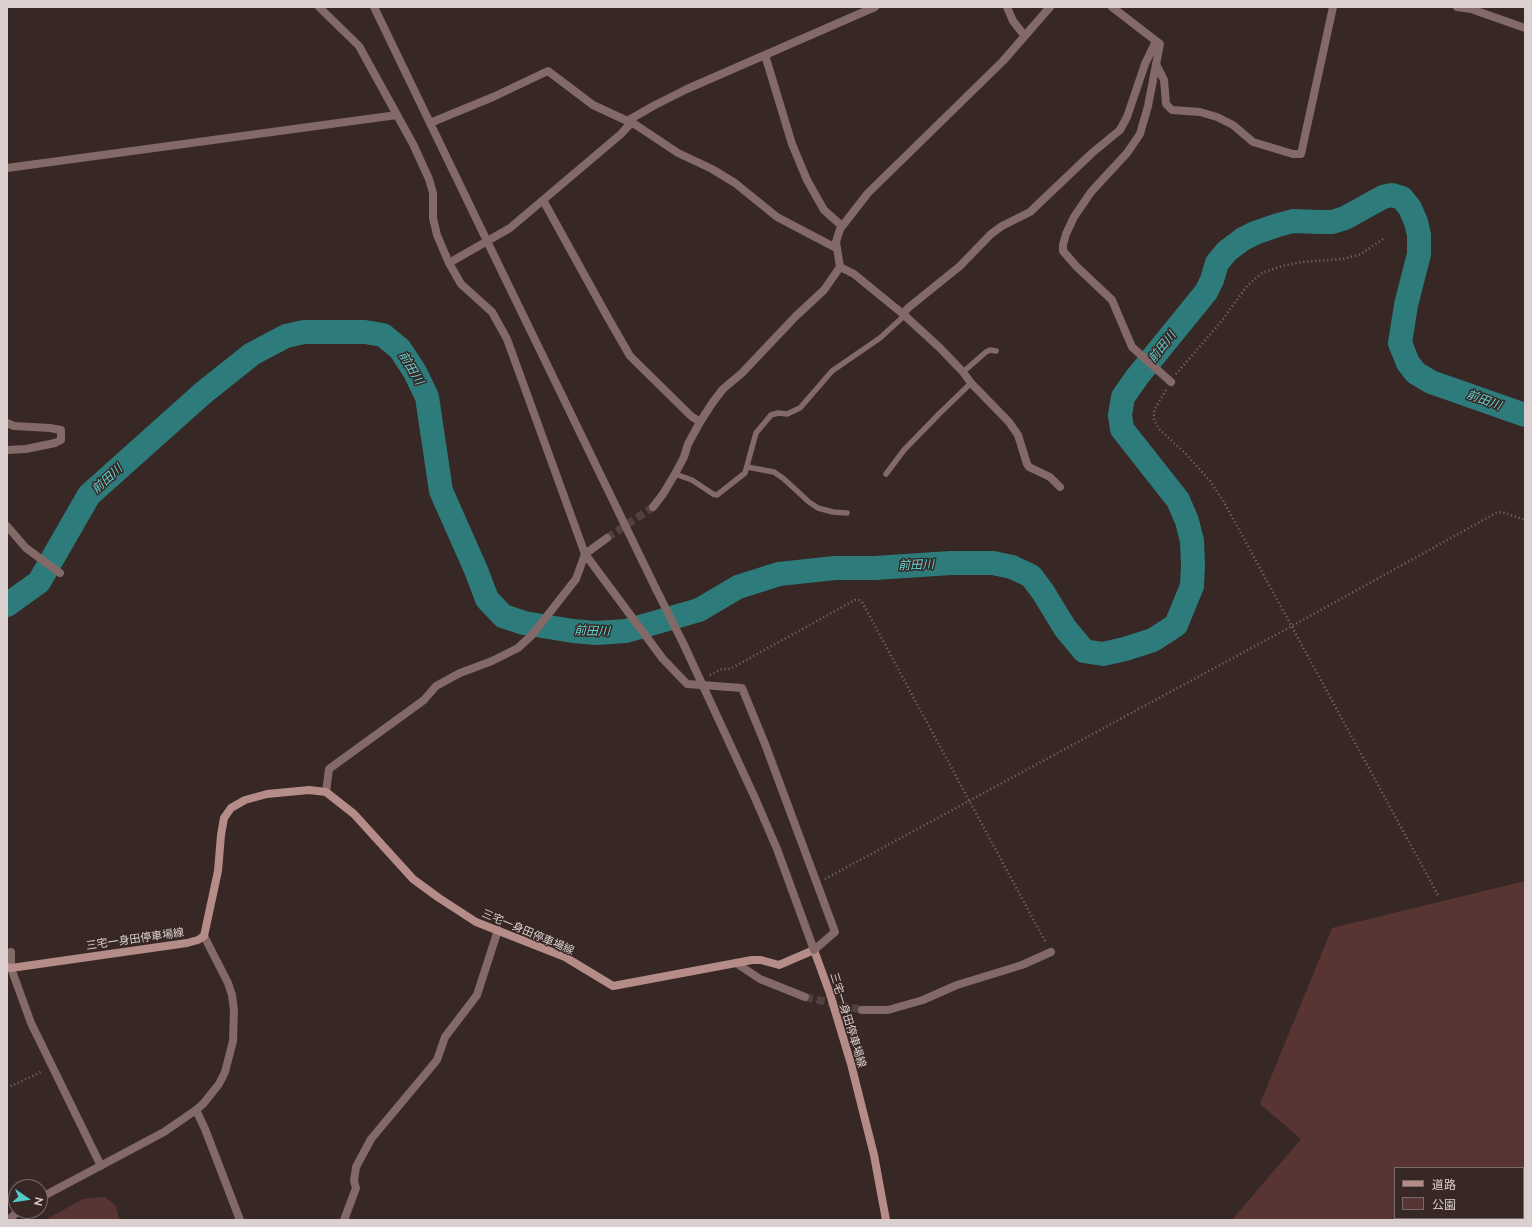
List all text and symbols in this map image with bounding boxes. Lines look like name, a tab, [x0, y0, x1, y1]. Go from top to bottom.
water label: 前田川	[1145, 328, 1179, 366]
water label: 前田川	[396, 349, 426, 387]
water label: 前田川	[1465, 387, 1503, 413]
water label: 前田川	[89, 462, 125, 496]
water label: 前田川	[898, 557, 934, 573]
water label: 前田川	[574, 623, 610, 639]
street label: 三宅一身田停車場線	[480, 907, 576, 957]
street label: 三宅一身田停車場線	[85, 926, 185, 952]
street label: 三宅一身田停車場線	[827, 971, 869, 1069]
legend	[1394, 1167, 1524, 1219]
text: 道路	[1432, 1177, 1456, 1192]
north arrow	[8, 1179, 48, 1219]
text: N	[32, 1196, 46, 1207]
text: 公園	[1432, 1197, 1456, 1212]

